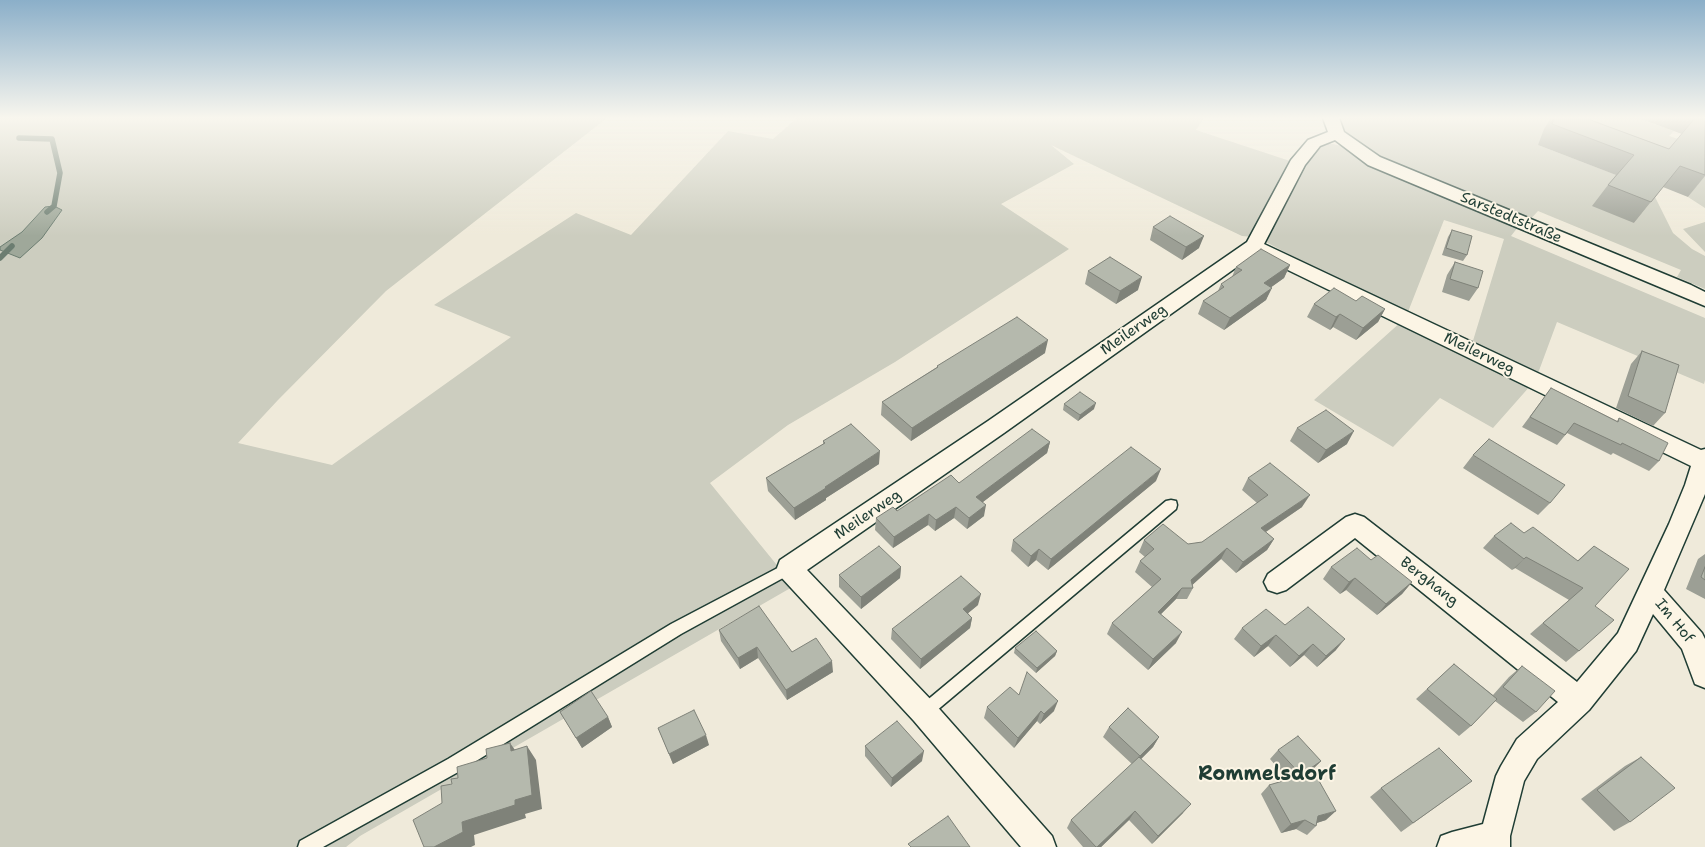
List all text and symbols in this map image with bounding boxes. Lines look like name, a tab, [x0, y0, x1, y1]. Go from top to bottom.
street label: Sarstedtstraße	[1458, 189, 1564, 247]
street label: Meilerweg	[1097, 301, 1171, 359]
street label: Meilerweg	[1441, 329, 1517, 379]
street label: Meilerweg	[831, 486, 905, 544]
street label: Berghang	[1396, 554, 1462, 610]
street label: Im Hof	[1651, 595, 1697, 647]
district label: Rommelsdorf	[1198, 763, 1336, 787]

